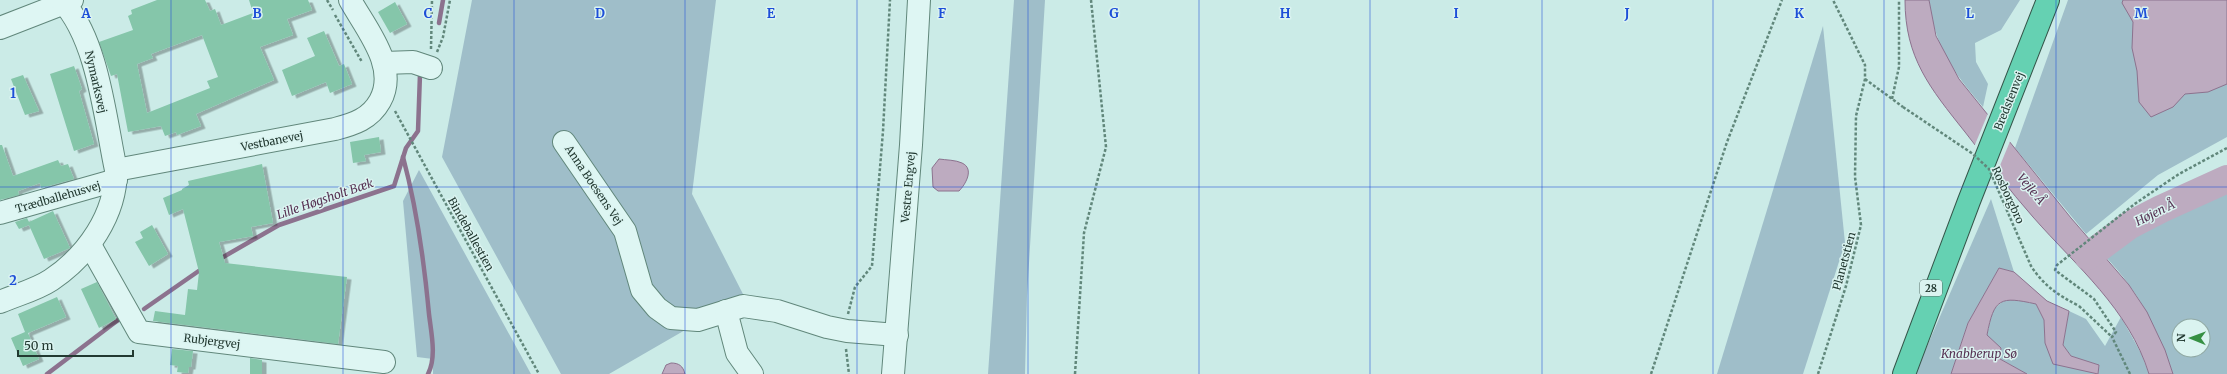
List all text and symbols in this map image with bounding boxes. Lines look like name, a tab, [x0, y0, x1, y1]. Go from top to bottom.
text: A	[80, 5, 91, 22]
text: B	[252, 5, 262, 22]
text: C	[424, 5, 433, 22]
text: D	[595, 5, 605, 22]
text: E	[767, 5, 776, 22]
text: F	[938, 5, 946, 22]
text: G	[1109, 5, 1119, 22]
text: H	[1280, 5, 1291, 22]
text: I	[1453, 5, 1459, 22]
text: J	[1623, 5, 1630, 22]
text: K	[1794, 5, 1804, 22]
text: L	[1966, 5, 1975, 22]
text: M	[2134, 5, 2148, 22]
street label: Nymarksvej	[82, 49, 110, 115]
street label: Bredstenvej	[1991, 70, 2027, 132]
text: 1	[10, 85, 16, 102]
street label: Vestbanevej	[239, 128, 304, 154]
street label: Anna Boesens Vej	[562, 142, 626, 228]
street label: Vestre Engvej	[898, 151, 918, 224]
street label: Rosborgbro	[1989, 164, 2028, 226]
water label: Vejle Å	[2014, 169, 2049, 207]
water label: Lille Høgsholt Bæk	[274, 175, 376, 222]
street label: Trædballehusvej	[14, 178, 102, 216]
street label: Bindeballestien	[445, 195, 497, 274]
water label: Højen Å	[2131, 196, 2177, 229]
street label: Planetstien	[1829, 230, 1859, 292]
text: 2	[9, 272, 17, 289]
road number: 28	[1920, 280, 1942, 296]
north arrow	[2171, 318, 2211, 358]
street label: Rubjergvej	[183, 331, 241, 351]
scale bar	[18, 332, 133, 358]
text: N	[2174, 333, 2188, 342]
text: 50 m	[24, 338, 53, 353]
water label: Knabberup Sø	[1940, 346, 2017, 361]

